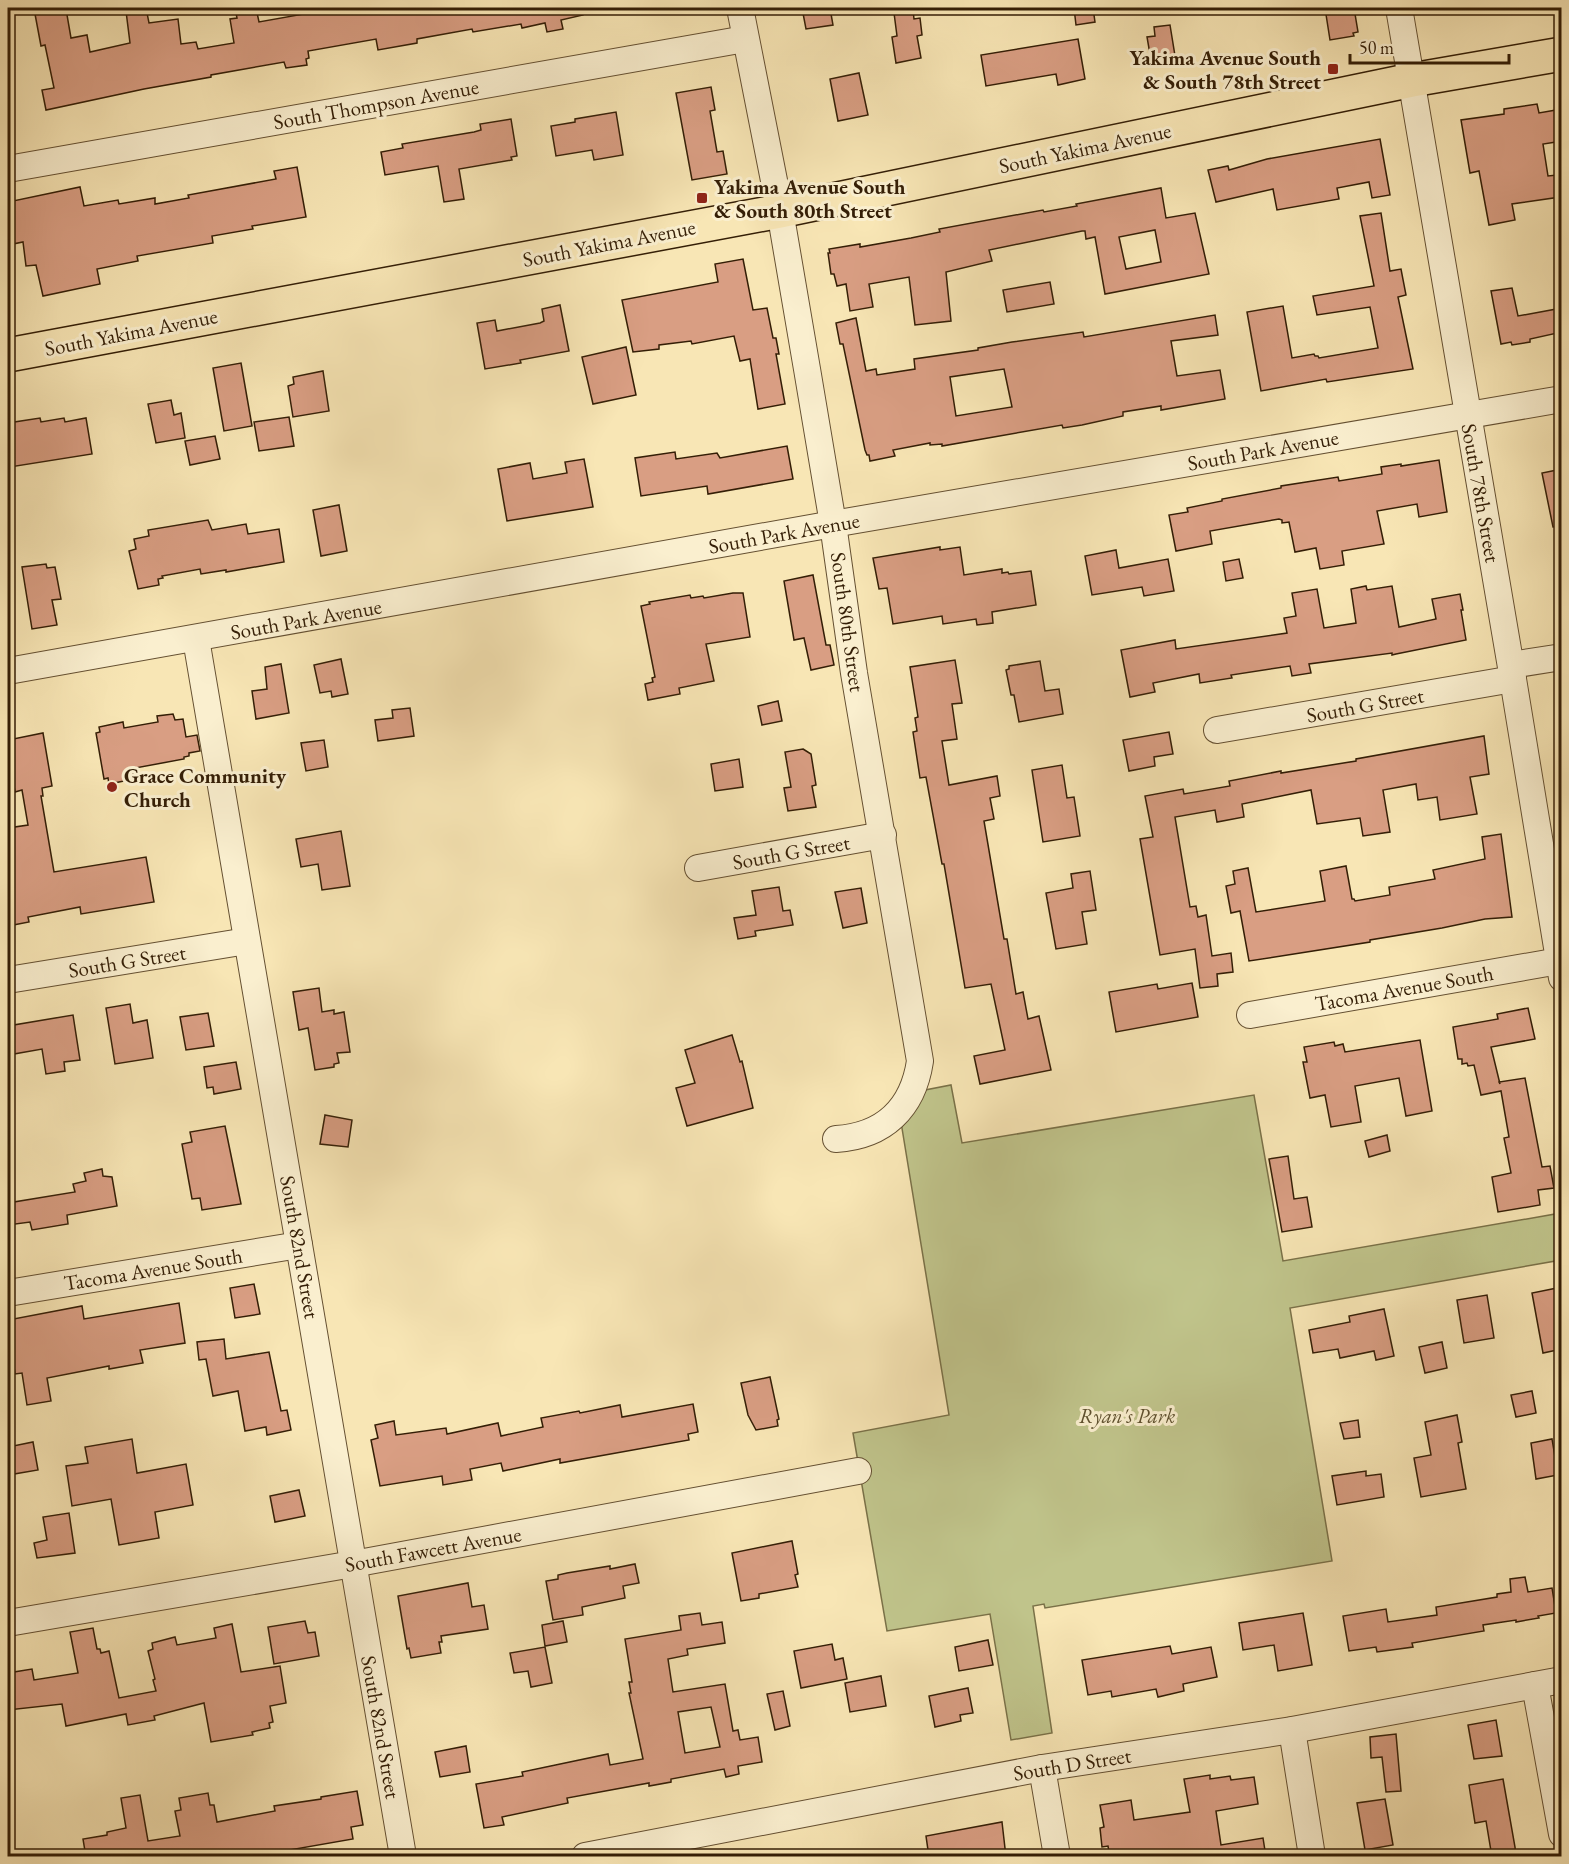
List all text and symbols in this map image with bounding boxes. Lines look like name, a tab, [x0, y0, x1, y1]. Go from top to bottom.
scale bar	[1350, 27, 1509, 65]
text: 50 m	[1359, 36, 1394, 59]
place label: Yakima Avenue South & South 78th Street	[1130, 44, 1321, 95]
marker: Yakima Avenue South & South 78th Street	[1326, 62, 1340, 76]
street label: South Thompson Avenue	[271, 73, 481, 135]
street label: South Yakima Avenue	[996, 117, 1174, 179]
place label: Yakima Avenue South & South 80th Street	[714, 173, 906, 224]
marker: Yakima Avenue South & South 80th Street	[695, 191, 709, 205]
street label: South Yakima Avenue	[520, 213, 698, 273]
street label: South Yakima Avenue	[42, 302, 220, 362]
street label: South 78th Street	[1455, 421, 1507, 565]
street label: South Park Avenue	[1185, 423, 1341, 477]
street label: South Park Avenue	[706, 506, 862, 560]
street label: South 80th Street	[825, 550, 871, 694]
street label: South Park Avenue	[228, 592, 384, 646]
street label: South G Street	[1304, 681, 1426, 729]
place label: Grace Community Church	[124, 762, 287, 813]
marker: Grace Community Church	[105, 780, 119, 794]
street label: South G Street	[730, 828, 852, 876]
street label: South G Street	[66, 938, 188, 984]
street label: Tacoma Avenue South	[1313, 959, 1496, 1017]
street label: South 82nd Street	[274, 1173, 326, 1321]
street label: Tacoma Avenue South	[62, 1241, 245, 1296]
park label: Ryan's Park	[1079, 1402, 1176, 1429]
street label: South Fawcett Avenue	[343, 1520, 523, 1578]
street label: South 82nd Street	[355, 1653, 407, 1801]
street label: South D Street	[1011, 1741, 1133, 1787]

